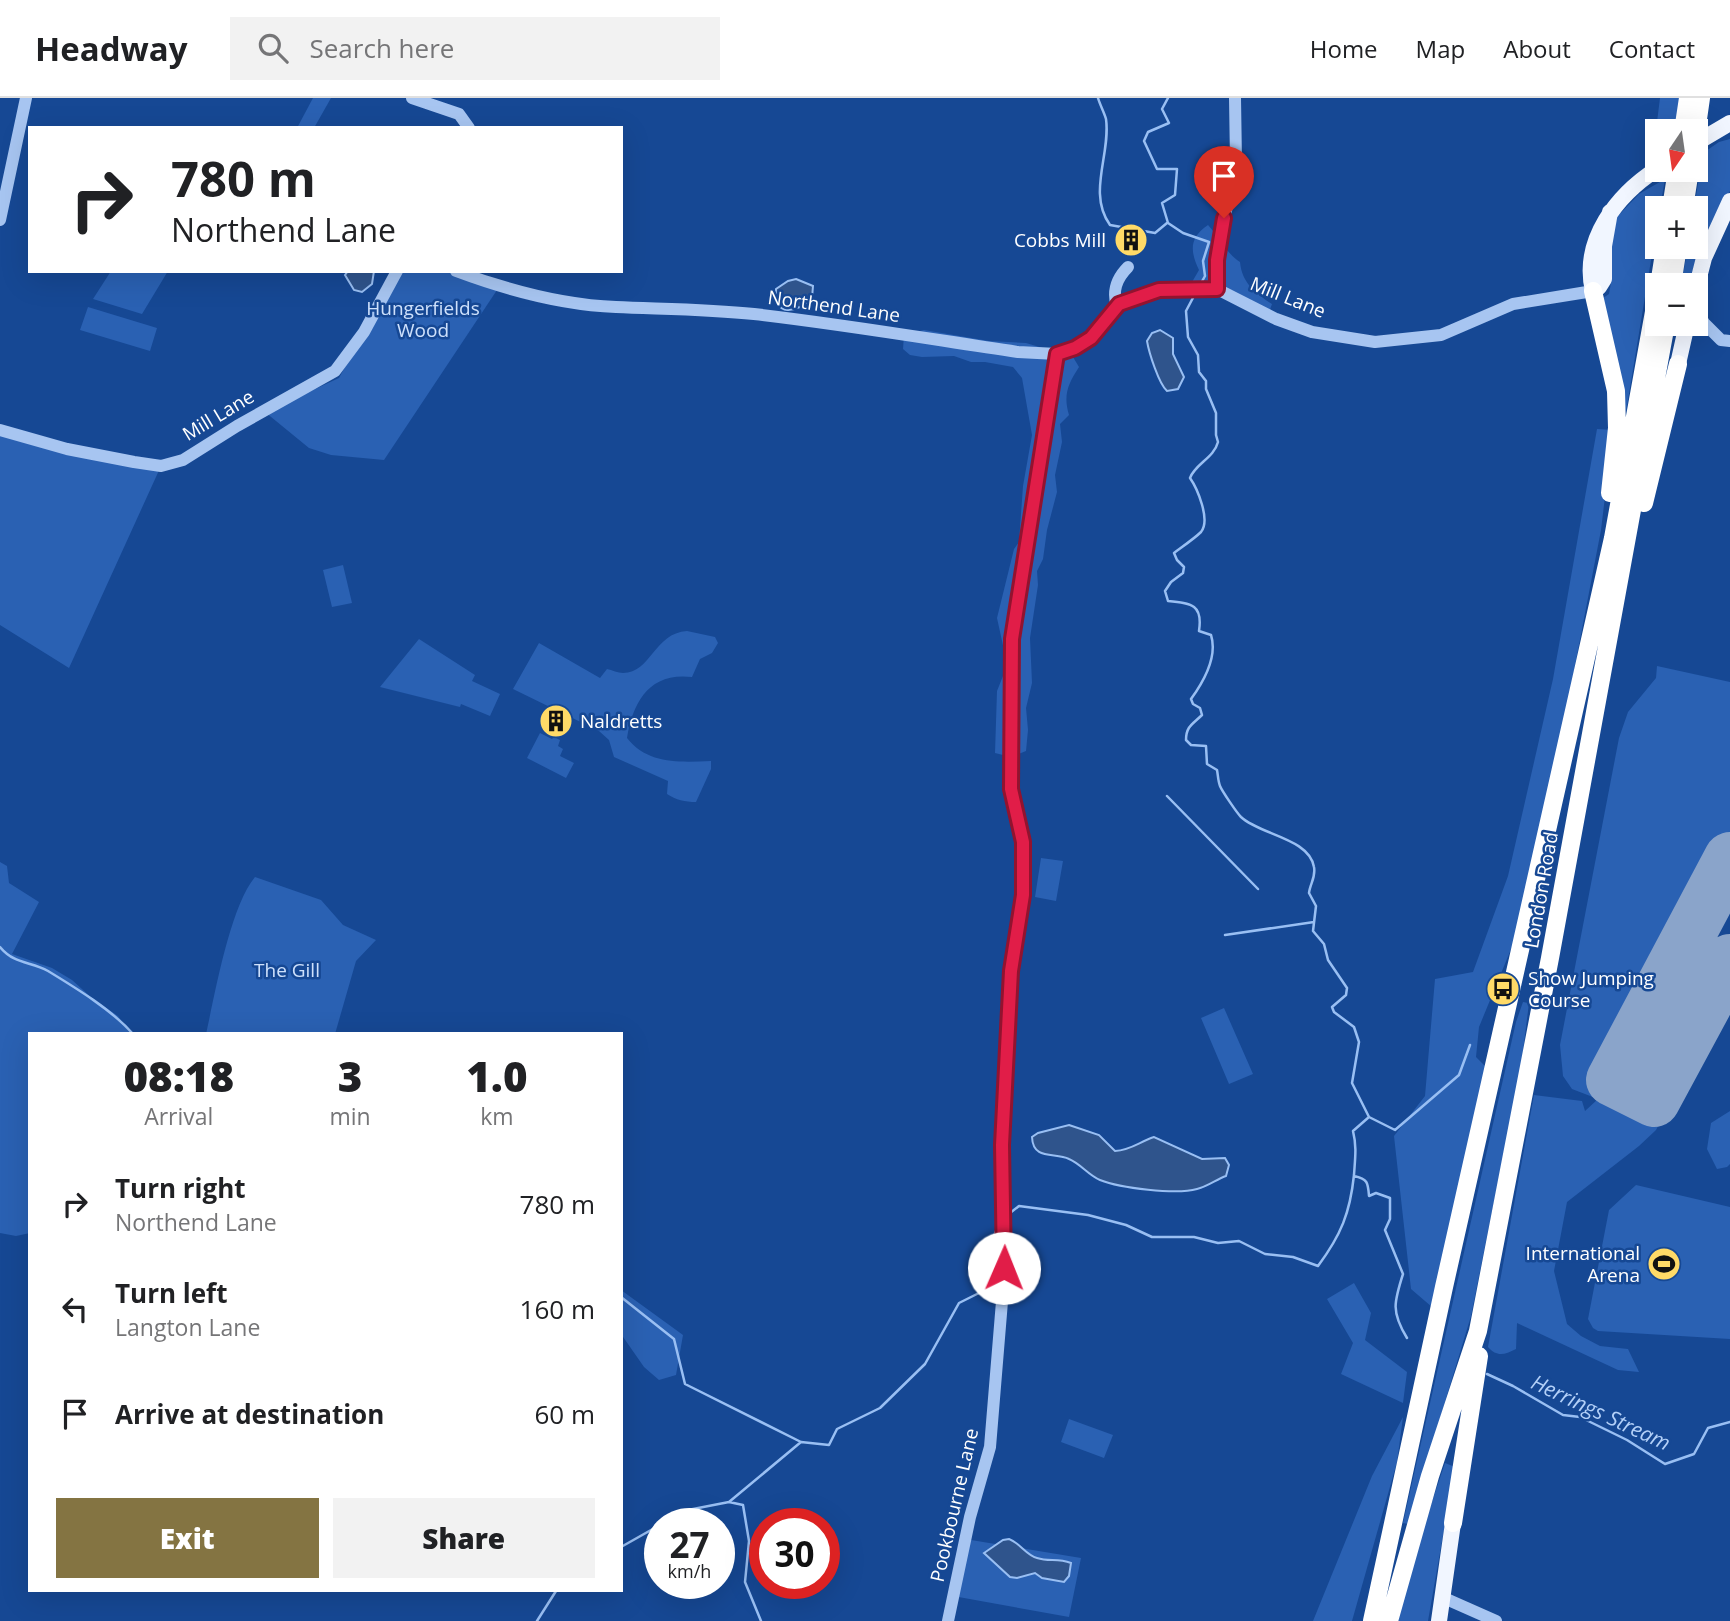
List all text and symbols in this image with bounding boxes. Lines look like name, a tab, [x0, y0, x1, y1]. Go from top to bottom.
search box	[230, 17, 720, 80]
text: Headway	[35, 26, 188, 71]
icon: search	[254, 29, 292, 67]
text: Search here	[310, 30, 454, 66]
text: Home	[1310, 32, 1378, 65]
text: Map	[1416, 32, 1465, 65]
text: About	[1503, 32, 1571, 65]
text: Contact	[1609, 32, 1695, 65]
north arrow	[1645, 119, 1708, 182]
map controls	[1645, 119, 1708, 336]
text: 780 m	[171, 145, 316, 211]
pin	[1194, 146, 1254, 218]
icon: right	[56, 154, 147, 245]
icon: arrive	[1205, 157, 1243, 195]
button: +	[1645, 196, 1708, 259]
text: Northend Lane	[171, 208, 396, 251]
building icon: Cobbs Mill	[1112, 221, 1150, 259]
place label: Cobbs Mill	[1014, 227, 1106, 253]
street label: Mill Lane	[1246, 270, 1330, 324]
button: −	[1645, 273, 1708, 336]
street label: Northend Lane	[766, 284, 902, 328]
park label: Hungerfields Wood	[366, 295, 480, 343]
street label: Mill Lane	[177, 383, 259, 447]
building icon: Naldretts	[537, 702, 575, 740]
place label: Naldretts	[580, 708, 662, 734]
street label: London Road	[1518, 830, 1564, 950]
park label: The Gill	[254, 957, 320, 983]
place label: Show Jumping Course	[1528, 965, 1654, 1013]
bus stop icon: Show Jumping Course	[1484, 970, 1522, 1008]
text: 08:18	[123, 1047, 234, 1104]
text: 3	[338, 1047, 362, 1104]
text: 1.0	[466, 1047, 528, 1104]
text: Arrival	[144, 1100, 213, 1132]
text: min	[329, 1100, 371, 1132]
text: km	[480, 1100, 514, 1132]
text: Turn right	[115, 1170, 246, 1206]
icon: right	[56, 1185, 94, 1223]
text: 780 m	[520, 1186, 595, 1222]
text: Northend Lane	[115, 1206, 277, 1238]
position arrow	[967, 1231, 1041, 1305]
place label: International Arena	[1526, 1240, 1640, 1288]
sports icon: International Arena	[1645, 1245, 1683, 1283]
text: Turn left	[115, 1275, 227, 1311]
icon: left	[56, 1290, 94, 1328]
text: 160 m	[520, 1291, 595, 1327]
text: Langton Lane	[115, 1311, 260, 1343]
water label: Herrings Stream	[1527, 1367, 1675, 1457]
icon: arrive	[56, 1395, 94, 1433]
text: Arrive at destination	[115, 1396, 384, 1432]
text: 60 m	[534, 1396, 595, 1432]
street label: Pookbourne Lane	[924, 1426, 984, 1584]
button: Exit	[56, 1498, 319, 1578]
button: Share	[333, 1498, 595, 1578]
speed limit sign: 30	[749, 1508, 840, 1599]
text: 27	[669, 1521, 710, 1568]
text: km/h	[668, 1559, 711, 1583]

